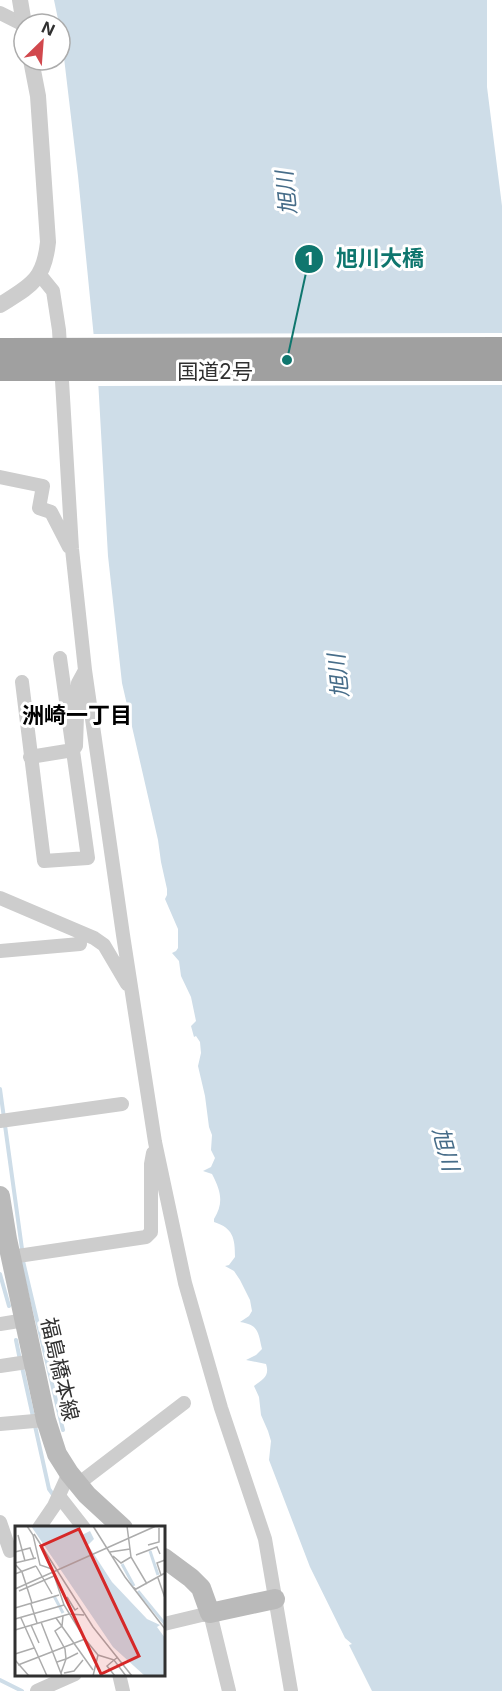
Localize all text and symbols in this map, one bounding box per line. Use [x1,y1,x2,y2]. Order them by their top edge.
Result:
north arrow [12,12,72,72]
text: N [39,17,58,40]
water label: 旭川 [271,168,301,216]
callout: 旭川大橋 [294,239,436,279]
text: 旭川大橋 [336,245,424,271]
text: 1 [305,248,313,269]
street label: 国道2号 [177,359,253,384]
water label: 旭川 [323,651,353,699]
district label: 洲崎一丁目 [22,702,132,728]
water label: 旭川 [428,1124,465,1176]
street label: 福島橋本線 [36,1315,84,1423]
inset map [15,1526,165,1676]

